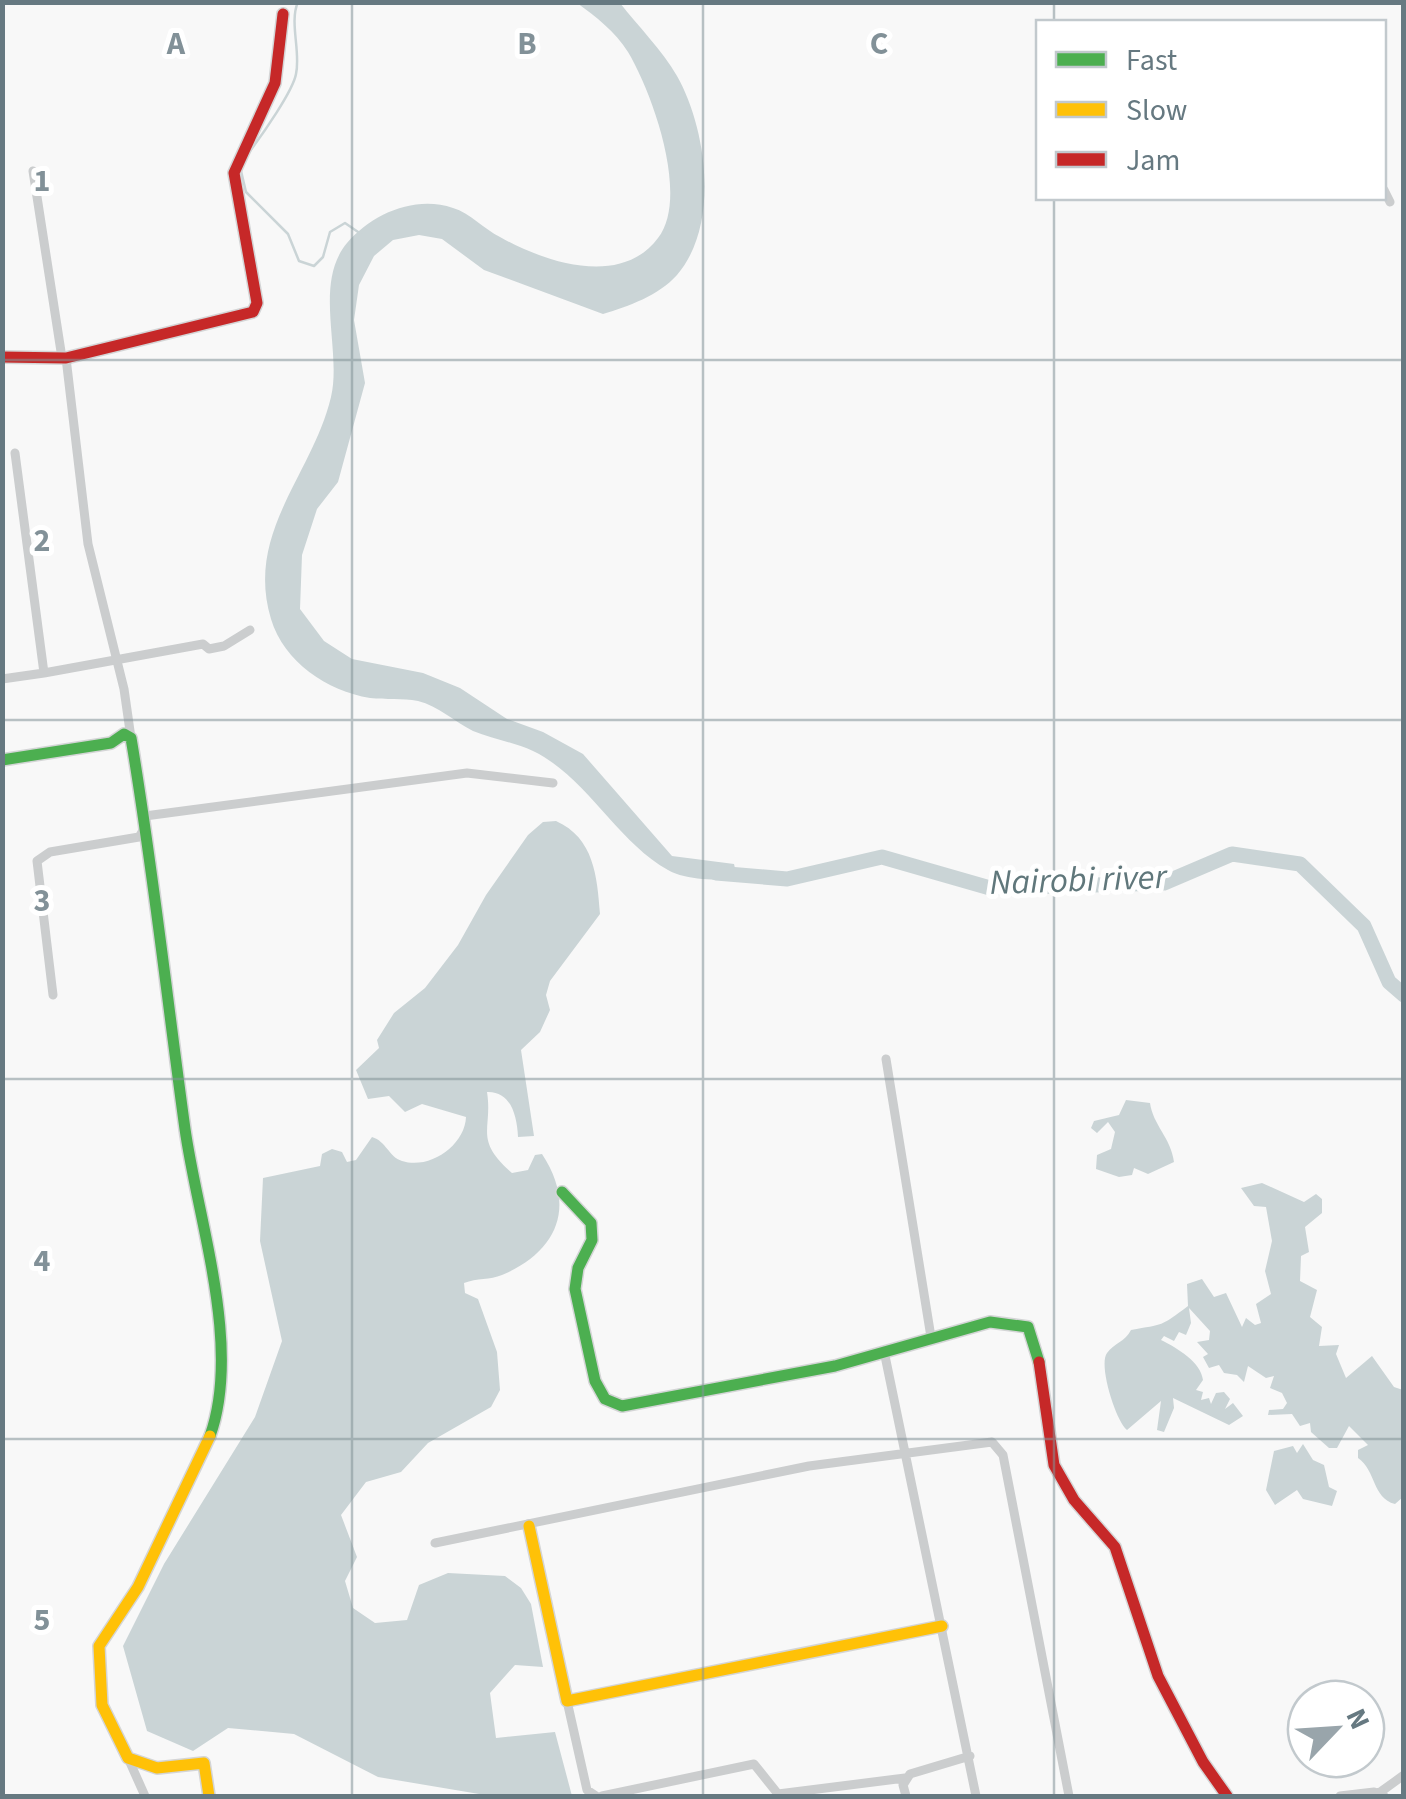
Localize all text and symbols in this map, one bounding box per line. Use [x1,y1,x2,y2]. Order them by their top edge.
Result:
legend [1036,20,1386,200]
text: A [166,21,186,67]
text: B [517,21,537,67]
text: C [870,21,888,67]
text: Fast [1126,39,1177,82]
text: Slow [1126,89,1187,132]
text: Jam [1126,139,1180,182]
text: 1 [34,158,50,204]
text: 2 [34,518,50,564]
water label: Nairobi river [989,852,1169,908]
text: 3 [34,878,50,924]
text: 4 [34,1238,51,1284]
text: 5 [34,1597,50,1643]
north arrow [1286,1679,1386,1779]
text: N [1336,1702,1380,1736]

